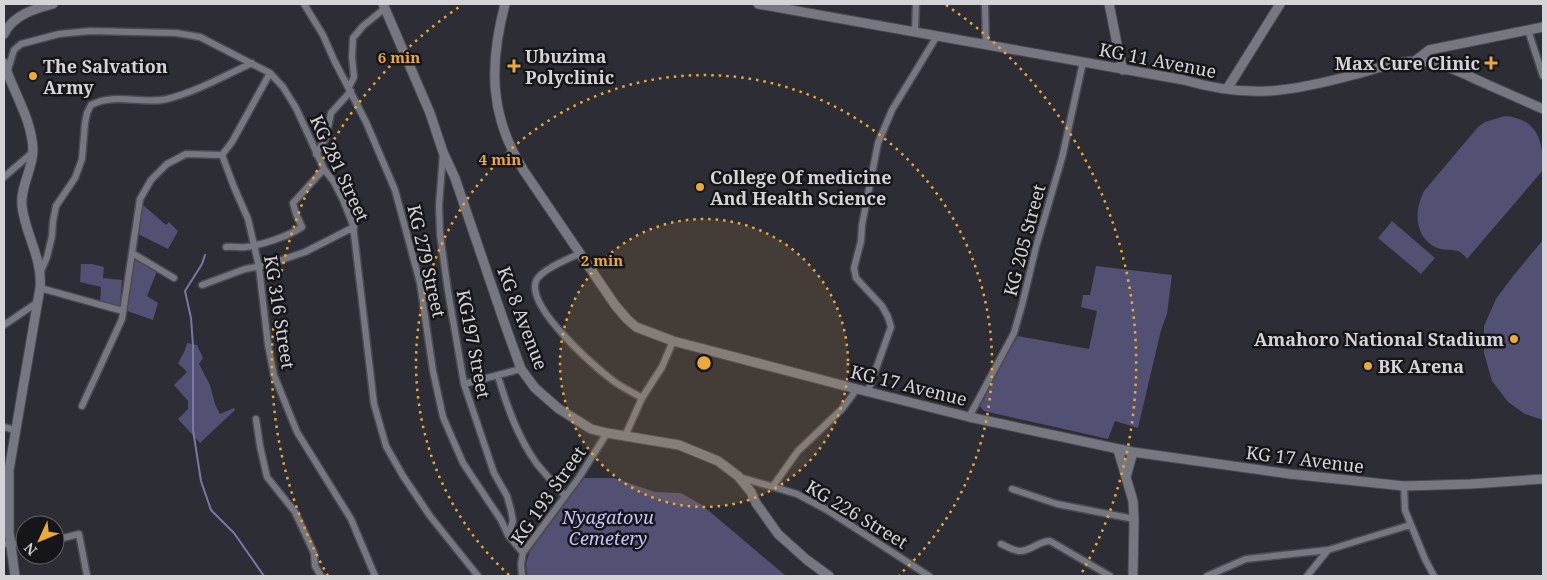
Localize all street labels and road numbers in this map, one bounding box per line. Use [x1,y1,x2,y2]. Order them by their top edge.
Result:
street label: KG 11 Avenue [1097,37,1219,83]
street label: KG 281 Street [305,111,375,225]
street label: KG 205 Street [998,181,1050,299]
street label: KG 279 Street [402,202,452,320]
street label: KG 316 Street [259,253,301,371]
street label: KG 8 Avenue [492,263,554,373]
street label: KG197 Street [452,288,496,400]
street label: KG 17 Avenue [848,359,970,411]
street label: KG 17 Avenue [1245,440,1365,478]
street label: KG 193 Street [505,441,591,549]
street label: KG 226 Street [802,474,912,554]

